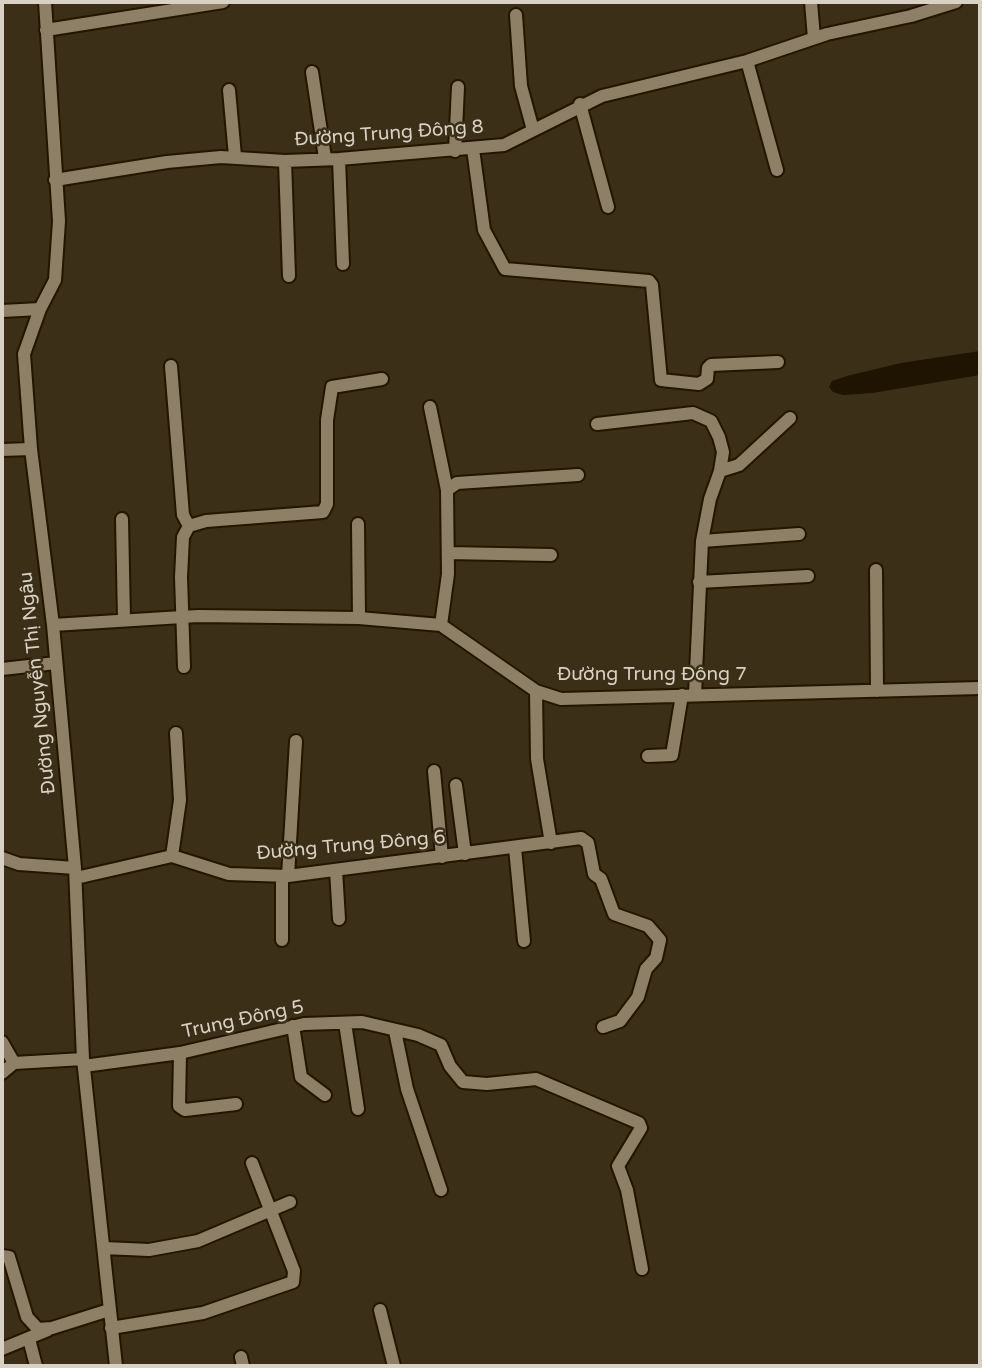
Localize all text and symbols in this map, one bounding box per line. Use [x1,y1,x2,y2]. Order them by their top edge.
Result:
street label: Đường Trung Đông 8 [294,116,484,152]
street label: Đường Nguyễn Thị Ngâu [15,571,61,795]
street label: Đường Trung Đông 7 [557,664,747,686]
street label: Đường Trung Đông 6 [255,826,447,866]
street label: Trung Đông 5 [180,996,306,1044]

